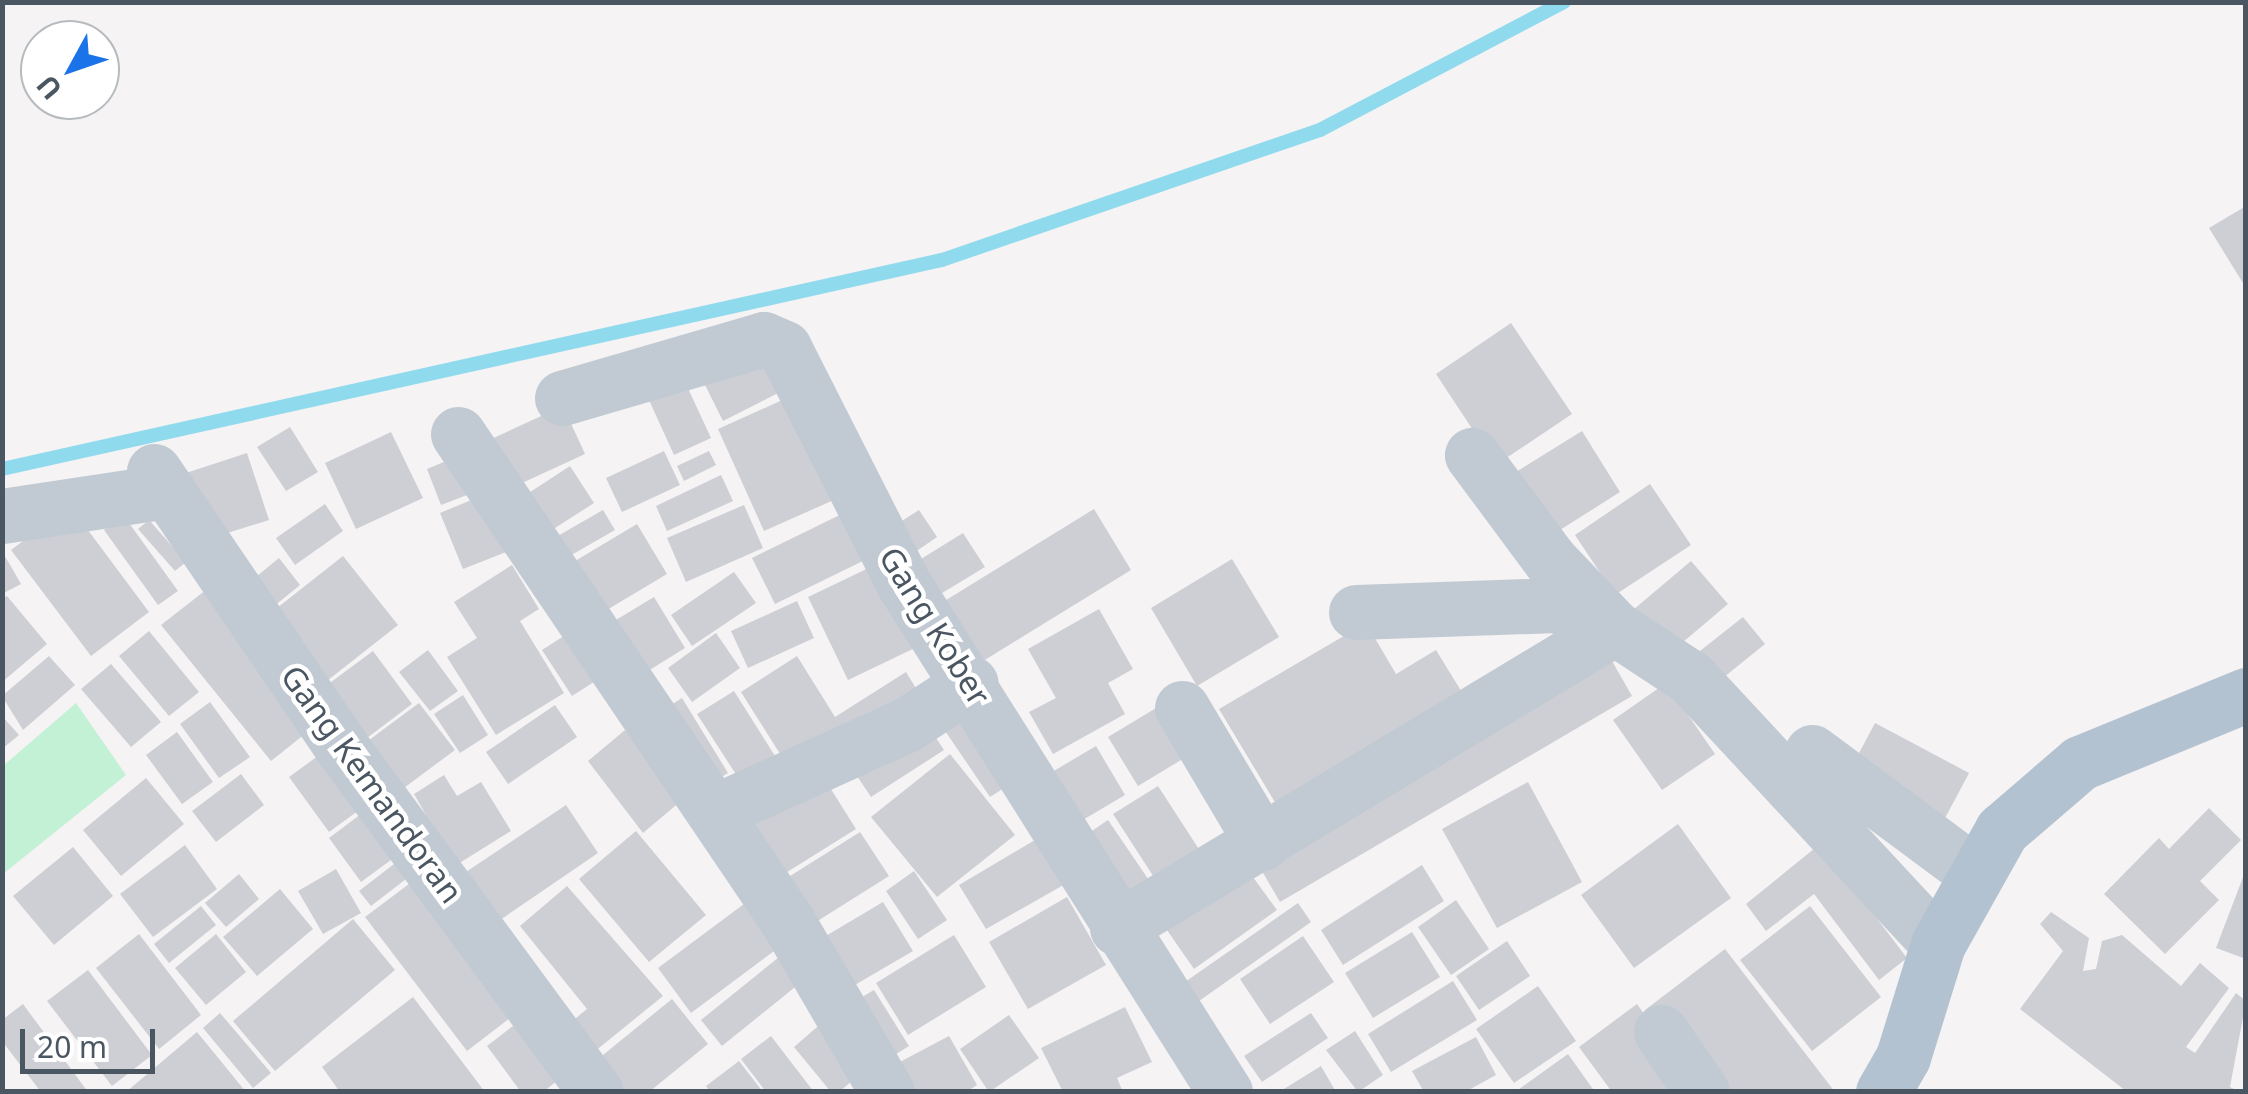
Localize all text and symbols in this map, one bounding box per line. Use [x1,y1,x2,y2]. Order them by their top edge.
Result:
north arrow [20,20,120,120]
text: U [27,68,70,108]
street label: Gang Kober [871,540,999,712]
street label: Gang Kemandoran [273,658,471,910]
scale bar [25,1009,160,1071]
text: 20 m [37,1026,107,1067]

